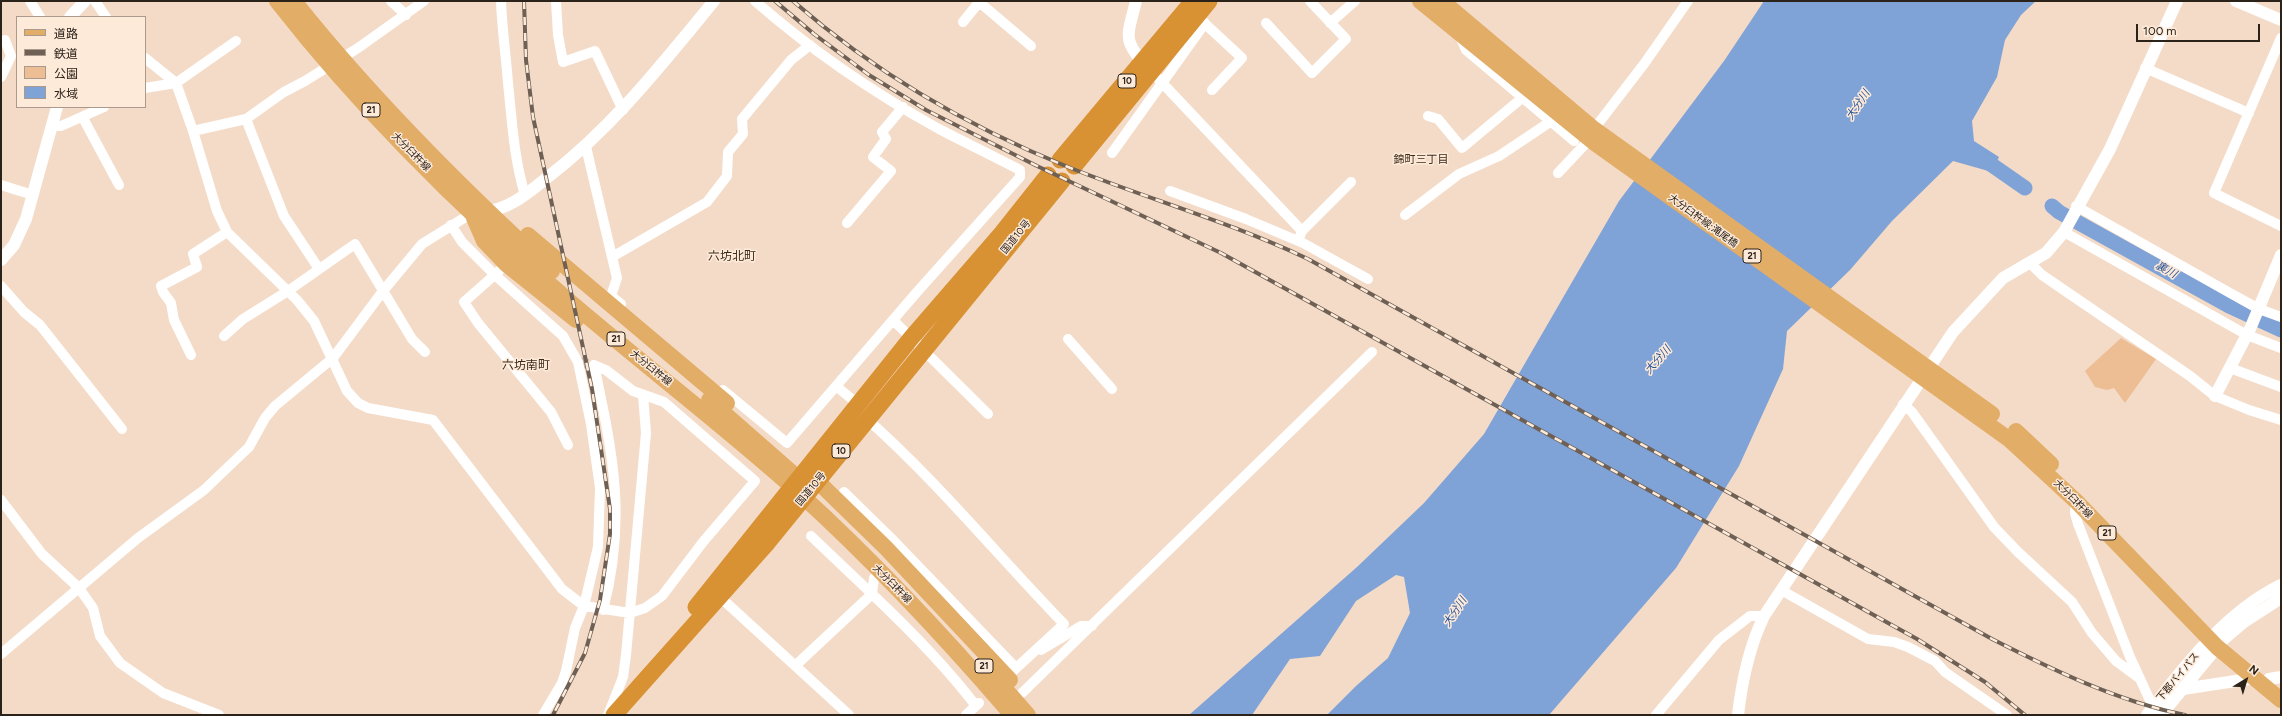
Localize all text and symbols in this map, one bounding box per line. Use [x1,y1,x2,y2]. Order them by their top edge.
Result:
legend [16,16,146,108]
scale bar [2138,16,2262,42]
text: 100 m [2143,24,2177,38]
text: 道路 [54,27,78,41]
text: 鉄道 [54,47,78,61]
text: 公園 [54,67,78,81]
road number: 10 [1118,74,1136,88]
text: 水域 [54,87,78,101]
water label: 大分川 [1843,88,1873,122]
road number: 21 [362,103,380,117]
street label: 大分臼杵線 [389,130,433,174]
district label: 錦町三丁目 [1394,153,1448,167]
street label: 大分臼杵線;滝尾橋 [1666,192,1740,250]
street label: 国道10号 [999,217,1033,257]
district label: 六坊北町 [708,249,756,263]
road number: 21 [1743,249,1761,263]
water label: 裏川 [2153,259,2179,281]
road number: 21 [607,332,625,346]
water label: 大分川 [1642,343,1674,377]
street label: 大分臼杵線 [628,348,674,388]
district label: 六坊南町 [502,358,550,372]
road number: 10 [832,444,850,458]
street label: 国道10号 [793,470,829,508]
street label: 大分臼杵線 [2051,477,2095,521]
road number: 21 [2098,526,2116,540]
street label: 大分臼杵線 [870,562,914,606]
water label: 大分川 [1440,595,1470,629]
street label: 下郡バイパス [2154,650,2202,704]
road number: 21 [975,659,993,673]
north arrow [2226,660,2266,700]
text: N [2246,662,2261,678]

